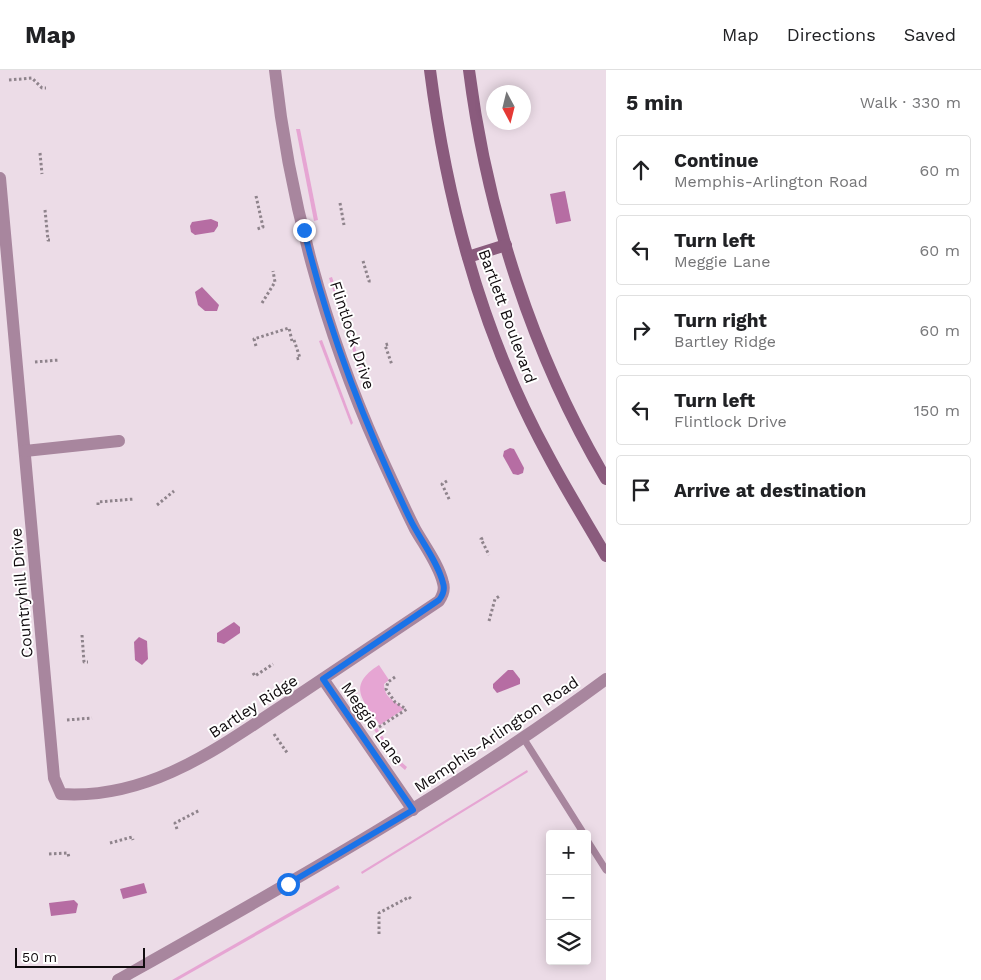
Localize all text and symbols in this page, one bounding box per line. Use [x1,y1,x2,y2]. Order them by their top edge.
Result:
text: Map [25,21,76,49]
text: Map [722,24,759,45]
text: Directions [787,24,876,45]
text: Saved [904,24,956,45]
north arrow [486,85,531,130]
text: 5 min [626,90,683,115]
text: Walk · 330 m [860,93,961,112]
text: Continue [674,149,758,172]
icon: ahead [627,156,655,184]
text: 60 m [920,161,960,180]
text: Memphis-Arlington Road [674,172,868,191]
route end [293,219,316,242]
text: Turn left [674,229,755,252]
icon: left [627,236,655,264]
text: 60 m [920,241,960,260]
street label: Bartlett Boulevard [474,247,541,386]
text: Meggie Lane [674,252,771,271]
street label: Flintlock Drive [326,279,379,392]
text: Turn right [674,309,767,332]
icon: right [627,316,655,344]
text: 60 m [920,321,960,340]
text: Bartley Ridge [674,332,776,351]
text: Turn left [674,389,755,412]
icon: left [627,396,655,424]
text: 150 m [914,401,960,420]
text: Flintlock Drive [674,412,787,431]
icon: arrive [627,476,655,504]
text: Arrive at destination [674,479,866,502]
street label: Countryhill Drive [6,527,37,659]
street label: Bartley Ridge [205,671,301,742]
street label: Memphis-Arlington Road [411,672,582,796]
street label: Meggie Lane [337,678,408,768]
map controls [546,830,591,965]
button: + [546,830,591,875]
route start [277,873,300,896]
button: − [546,875,591,920]
button: layers [546,920,591,965]
scale bar [15,945,145,968]
text: 50 m [22,949,57,965]

